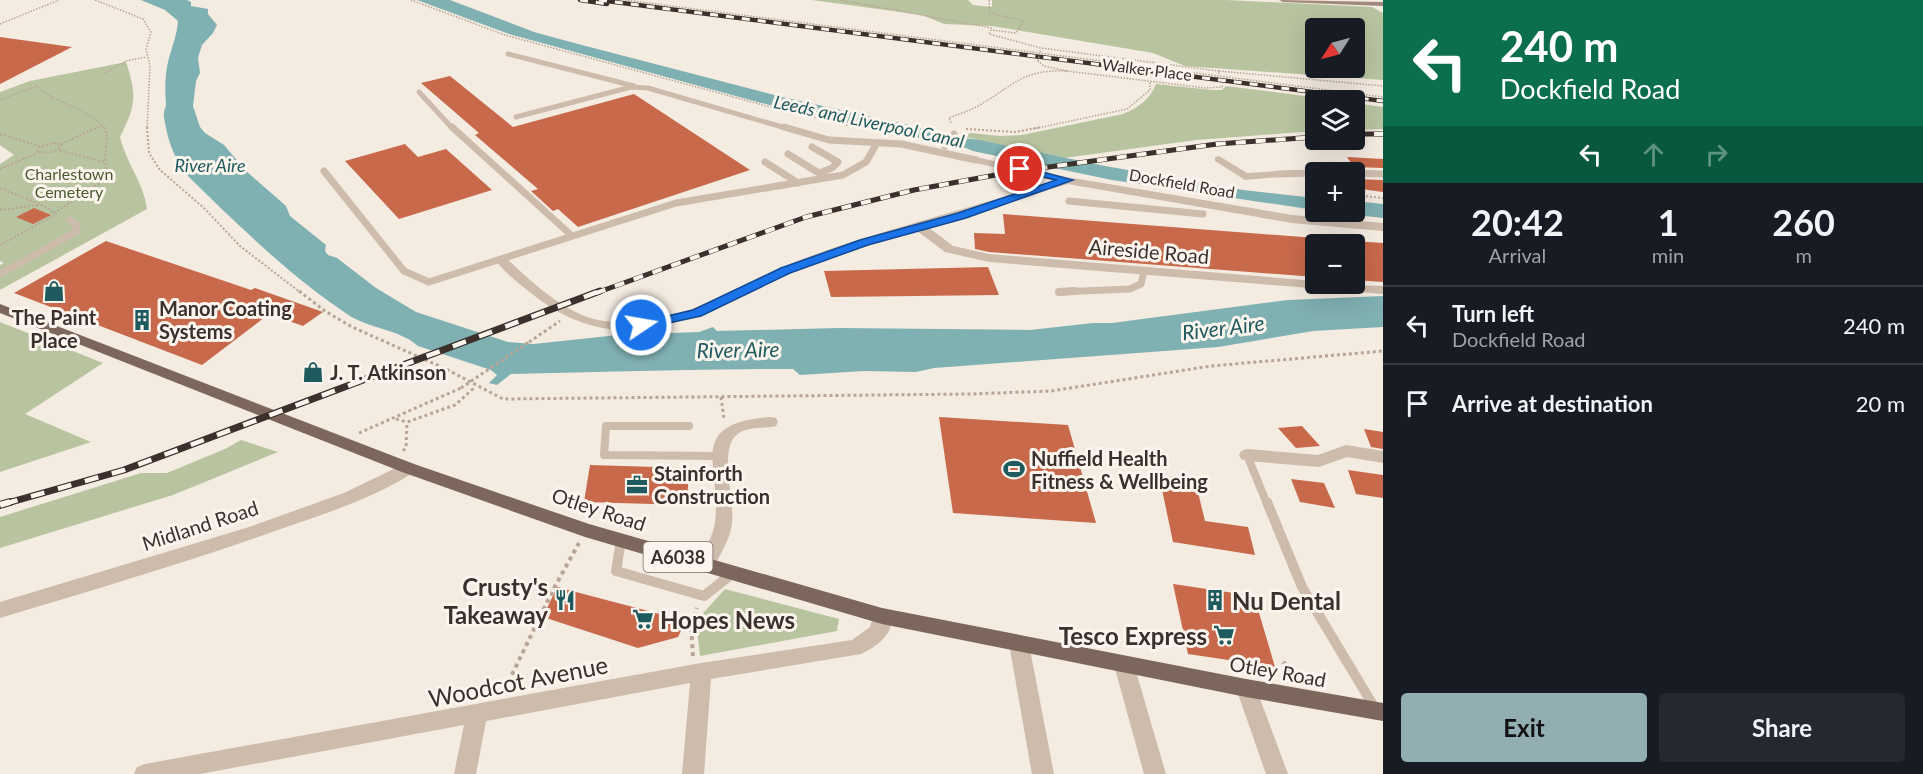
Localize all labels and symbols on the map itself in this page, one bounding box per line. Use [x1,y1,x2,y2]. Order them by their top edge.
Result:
north arrow [1305,18,1365,78]
street label: Walker Place [1101,54,1193,84]
water label: Leeds and Liverpool Canal [772,90,966,152]
pin [994,143,1045,194]
water label: River Aire [175,154,246,176]
park label: Charlestown Cemetery [25,164,113,201]
street label: Dockfield Road [1128,164,1236,202]
street label: Aireside Road [1088,234,1210,268]
shop icon: The Paint Place [42,279,66,303]
position arrow [609,293,673,357]
place label: Manor Coating Systems [159,296,292,343]
place label: The Paint Place [12,305,97,352]
building icon: Manor Coating Systems [130,308,154,332]
water label: River Aire [1180,310,1266,344]
water label: River Aire [696,336,780,362]
shop icon: J. T. Atkinson [301,360,325,384]
place label: J. T. Atkinson [330,360,446,384]
place label: Nuffield Health Fitness & Wellbeing [1031,446,1208,493]
sports icon: Nuffield Health Fitness & Wellbeing [1002,457,1026,481]
place label: Stainforth Construction [654,461,770,508]
office icon: Stainforth Construction [625,473,649,497]
street label: Otley Road [549,483,649,535]
street label: Midland Road [139,495,261,555]
road number: A6038 [644,542,712,572]
place label: Crusty's Takeaway [443,572,548,629]
place label: Nu Dental [1232,586,1341,615]
restaurant icon: Crusty's Takeaway [553,588,577,612]
building icon: Nu Dental [1203,588,1227,612]
place label: Hopes News [660,605,795,634]
supermarket icon: Hopes News [631,607,655,631]
place label: Tesco Express [1059,621,1207,650]
supermarket icon: Tesco Express [1212,623,1236,647]
street label: Woodcot Avenue [426,649,610,713]
street label: Otley Road [1228,651,1328,691]

